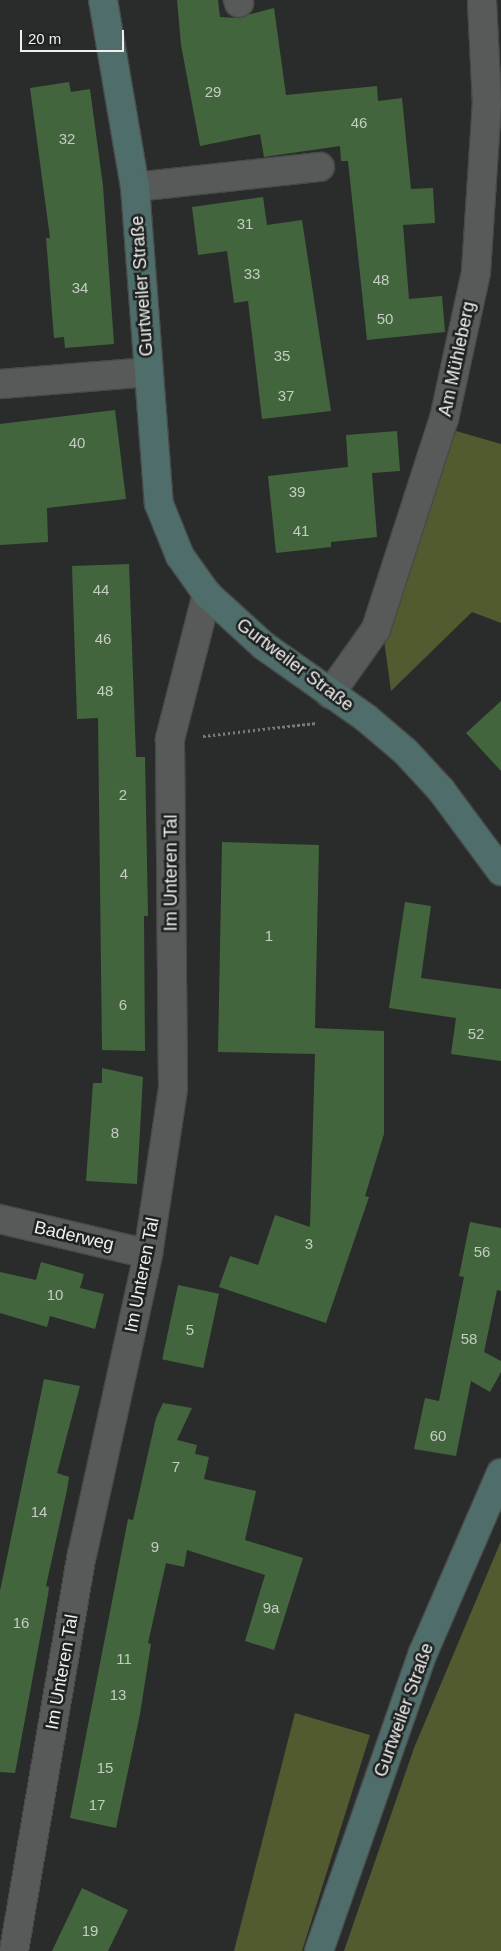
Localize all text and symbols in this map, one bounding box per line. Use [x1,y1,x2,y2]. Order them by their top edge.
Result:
scale bar [22,20,126,52]
text: 20 m [28,30,61,47]
house number: 29 [205,83,221,101]
house number: 46 [351,114,367,132]
house number: 32 [59,130,75,148]
street label: Gurtweiler Straße [126,215,158,357]
house number: 31 [237,215,253,233]
house number: 33 [244,265,260,283]
house number: 48 [373,271,389,289]
house number: 34 [72,279,88,297]
street label: Am Mühleberg [434,300,480,418]
house number: 50 [377,310,393,328]
house number: 35 [274,347,290,365]
house number: 37 [278,387,294,405]
house number: 40 [69,434,85,452]
house number: 39 [289,483,305,501]
house number: 41 [293,522,309,540]
house number: 44 [93,581,109,599]
street label: Gurtweiler Straße [232,614,358,716]
house number: 46 [95,630,111,648]
house number: 48 [97,682,113,700]
house number: 2 [119,786,127,804]
street label: Im Unteren Tal [160,814,182,932]
house number: 4 [120,865,128,883]
house number: 1 [265,927,273,945]
house number: 6 [119,996,127,1014]
house number: 52 [468,1025,484,1043]
house number: 8 [111,1124,119,1142]
street label: Im Unteren Tal [120,1215,164,1335]
street label: Baderweg [32,1216,116,1256]
house number: 3 [305,1235,313,1253]
house number: 56 [474,1243,490,1261]
house number: 10 [47,1286,63,1304]
house number: 5 [186,1321,194,1339]
house number: 58 [461,1330,477,1348]
house number: 60 [430,1427,446,1445]
house number: 7 [172,1458,180,1476]
house number: 14 [31,1503,47,1521]
house number: 9 [151,1538,159,1556]
house number: 9a [263,1599,279,1617]
street label: Im Unteren Tal [41,1612,83,1732]
house number: 16 [13,1614,29,1632]
street label: Gurtweiler Straße [370,1640,438,1780]
house number: 11 [116,1650,132,1668]
house number: 13 [110,1686,126,1704]
house number: 15 [97,1759,113,1777]
house number: 17 [89,1796,105,1814]
house number: 19 [82,1922,98,1940]

